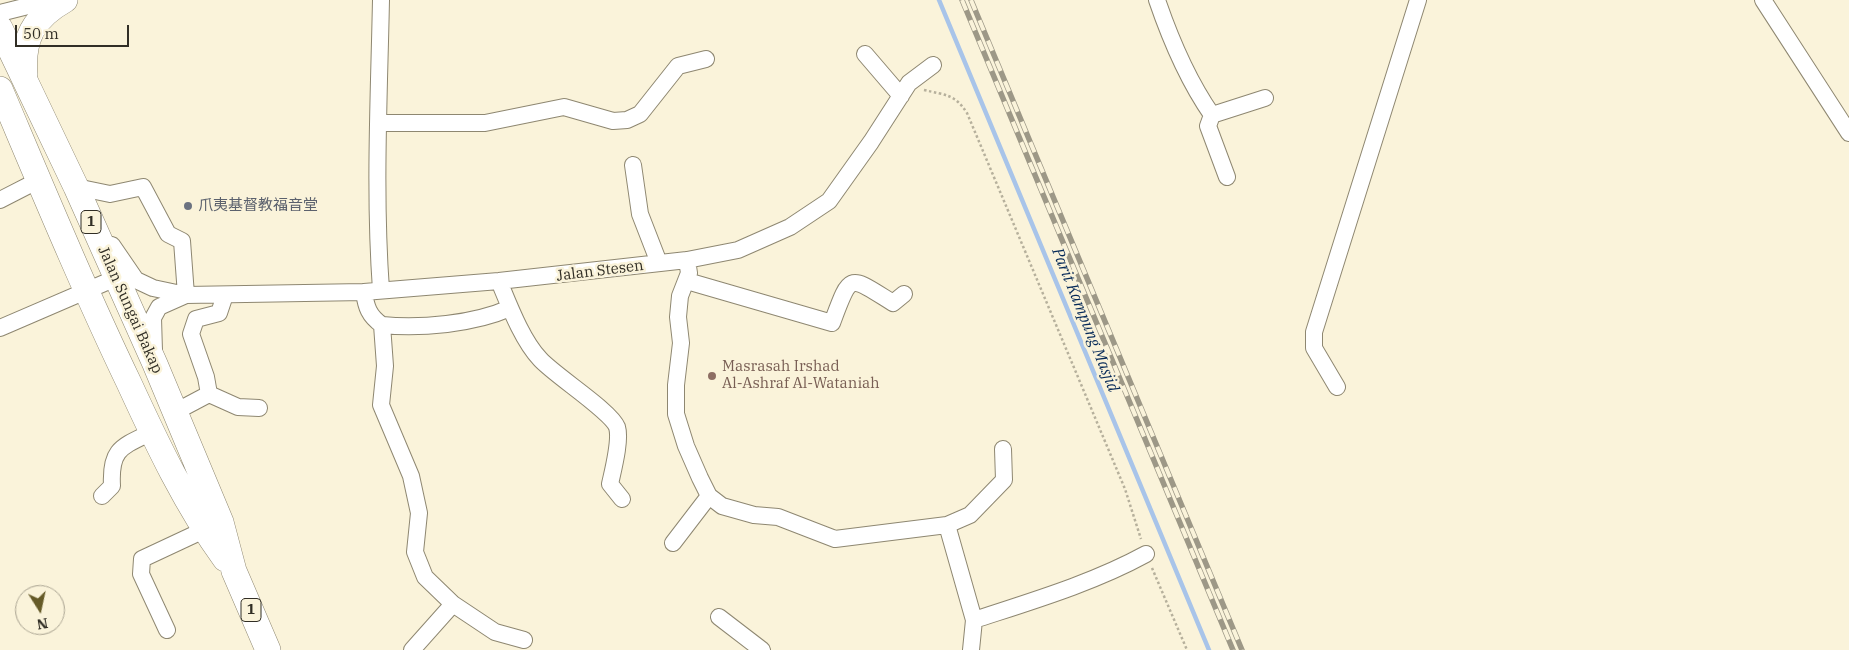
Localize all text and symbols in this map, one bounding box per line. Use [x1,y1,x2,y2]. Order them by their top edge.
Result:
scale bar [18,15,131,47]
text: 50 m [23,24,59,43]
place label: 爪夷基督教福音堂 [198,197,318,215]
marker: 爪夷基督教福音堂 [182,200,194,212]
road number: 1 [81,210,101,233]
street label: Jalan Sungai Bakap [94,244,166,376]
water label: Parit Kampung Masjid [1047,245,1123,395]
street label: Jalan Stesen [555,257,645,285]
place label: Masrasah Irshad Al-Ashraf Al-Wataniah [722,358,880,393]
marker: Masrasah Irshad Al-Ashraf Al-Wataniah [706,370,718,382]
north arrow [15,585,65,635]
road number: 1 [241,598,261,622]
text: N [35,614,49,634]

